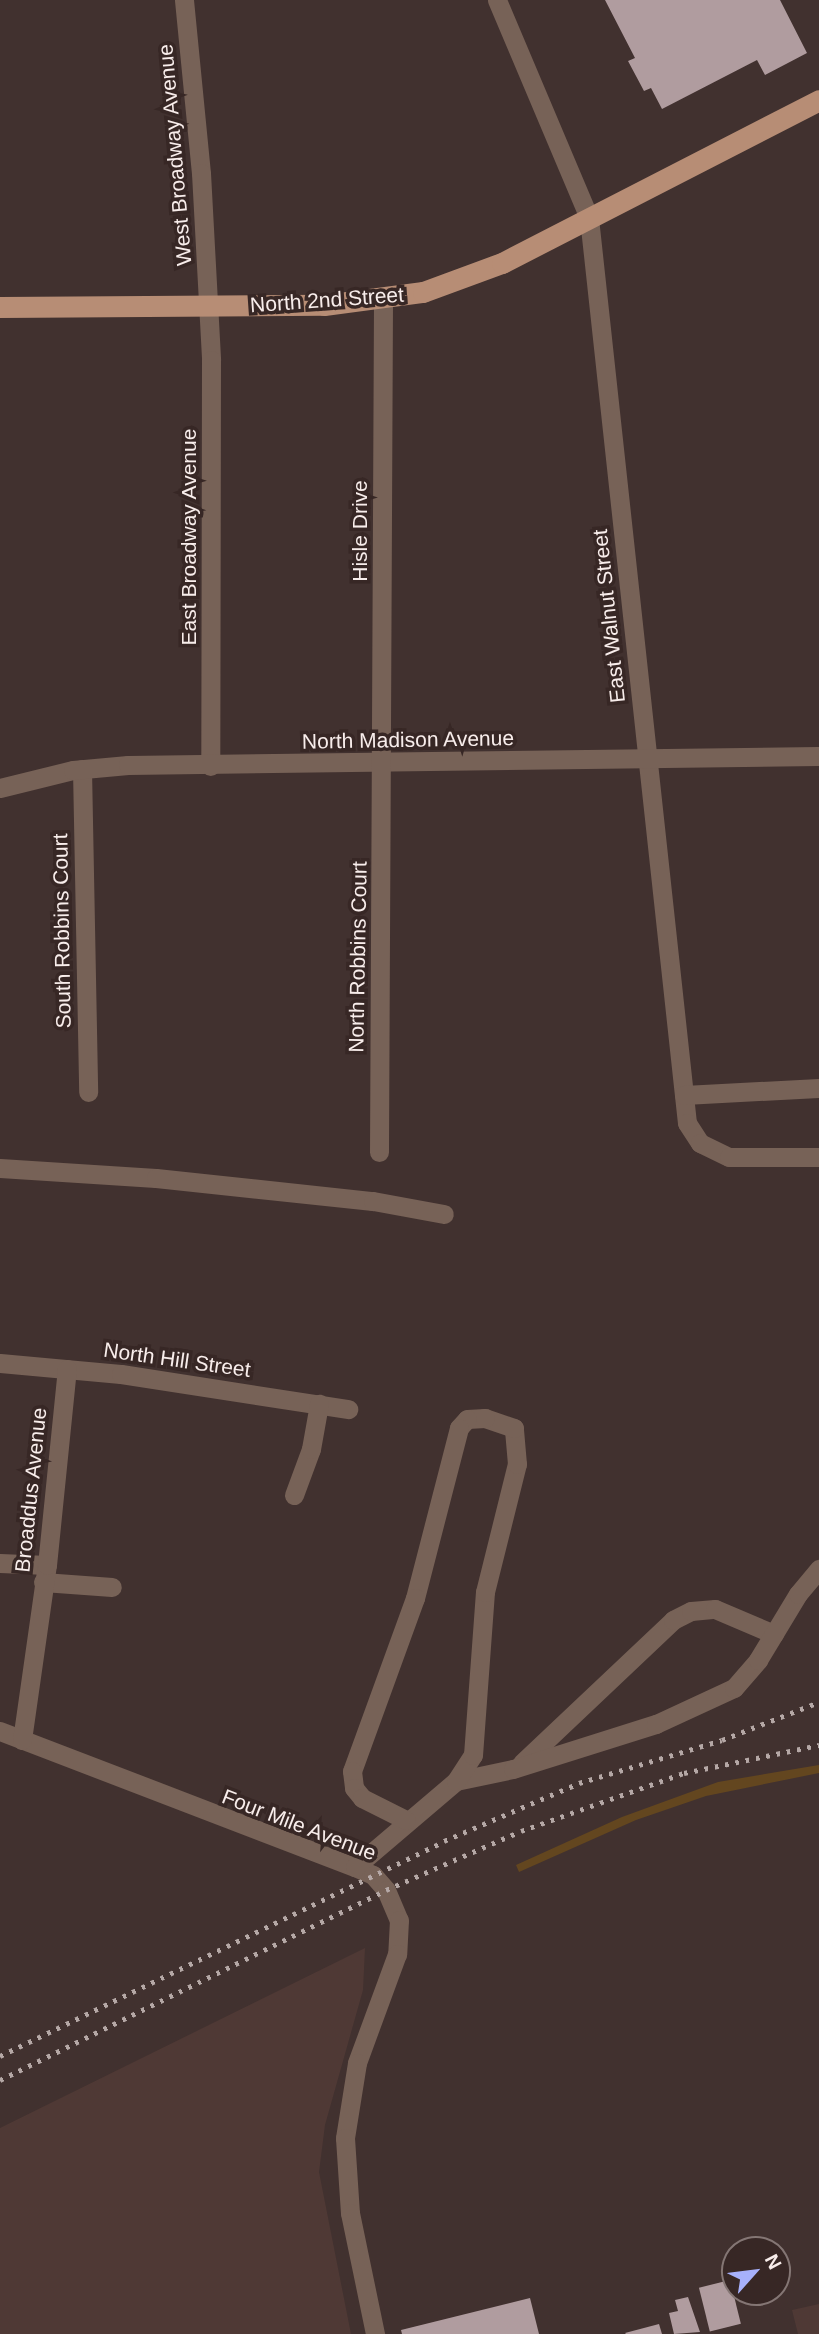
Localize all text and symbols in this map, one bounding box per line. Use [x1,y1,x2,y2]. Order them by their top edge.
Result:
street label: West Broadway Avenue [153,43,197,267]
street label: North 2nd Street [249,282,405,318]
street label: East Broadway Avenue [176,428,202,646]
street label: Hisle Drive [347,480,373,582]
street label: East Walnut Street [587,528,631,704]
street label: North Madison Avenue [301,726,515,754]
street label: South Robbins Court [48,833,76,1029]
street label: North Robbins Court [344,861,372,1053]
street label: North Hill Street [102,1337,252,1383]
street label: Broaddus Avenue [10,1406,52,1574]
street label: Four Mile Avenue [218,1784,380,1866]
north arrow [721,2236,791,2306]
text: N [761,2251,786,2273]

